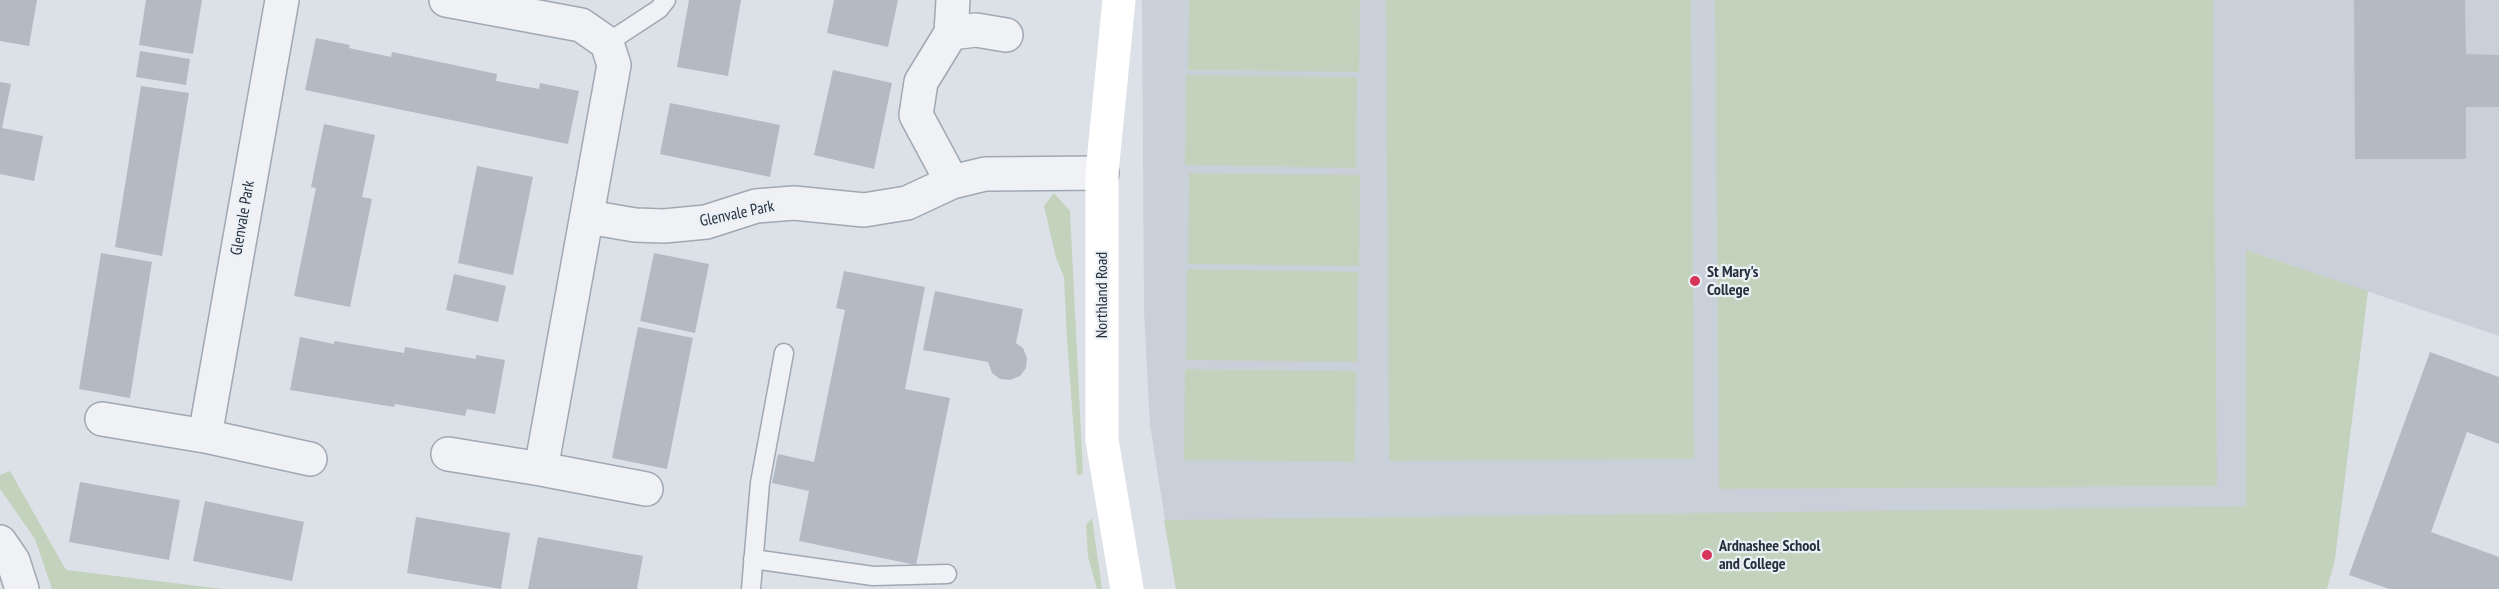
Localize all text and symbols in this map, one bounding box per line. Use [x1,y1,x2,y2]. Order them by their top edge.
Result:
street label: Glenvale Park [227,179,259,257]
street label: Glenvale Park [698,197,776,231]
street label: Northland Road [1092,252,1112,338]
place label: St Mary's College [1707,262,1758,300]
marker: St Mary's College [1688,274,1702,288]
place label: Ardnashee School and College [1719,536,1820,574]
marker: Ardnashee School and College [1700,548,1714,562]

